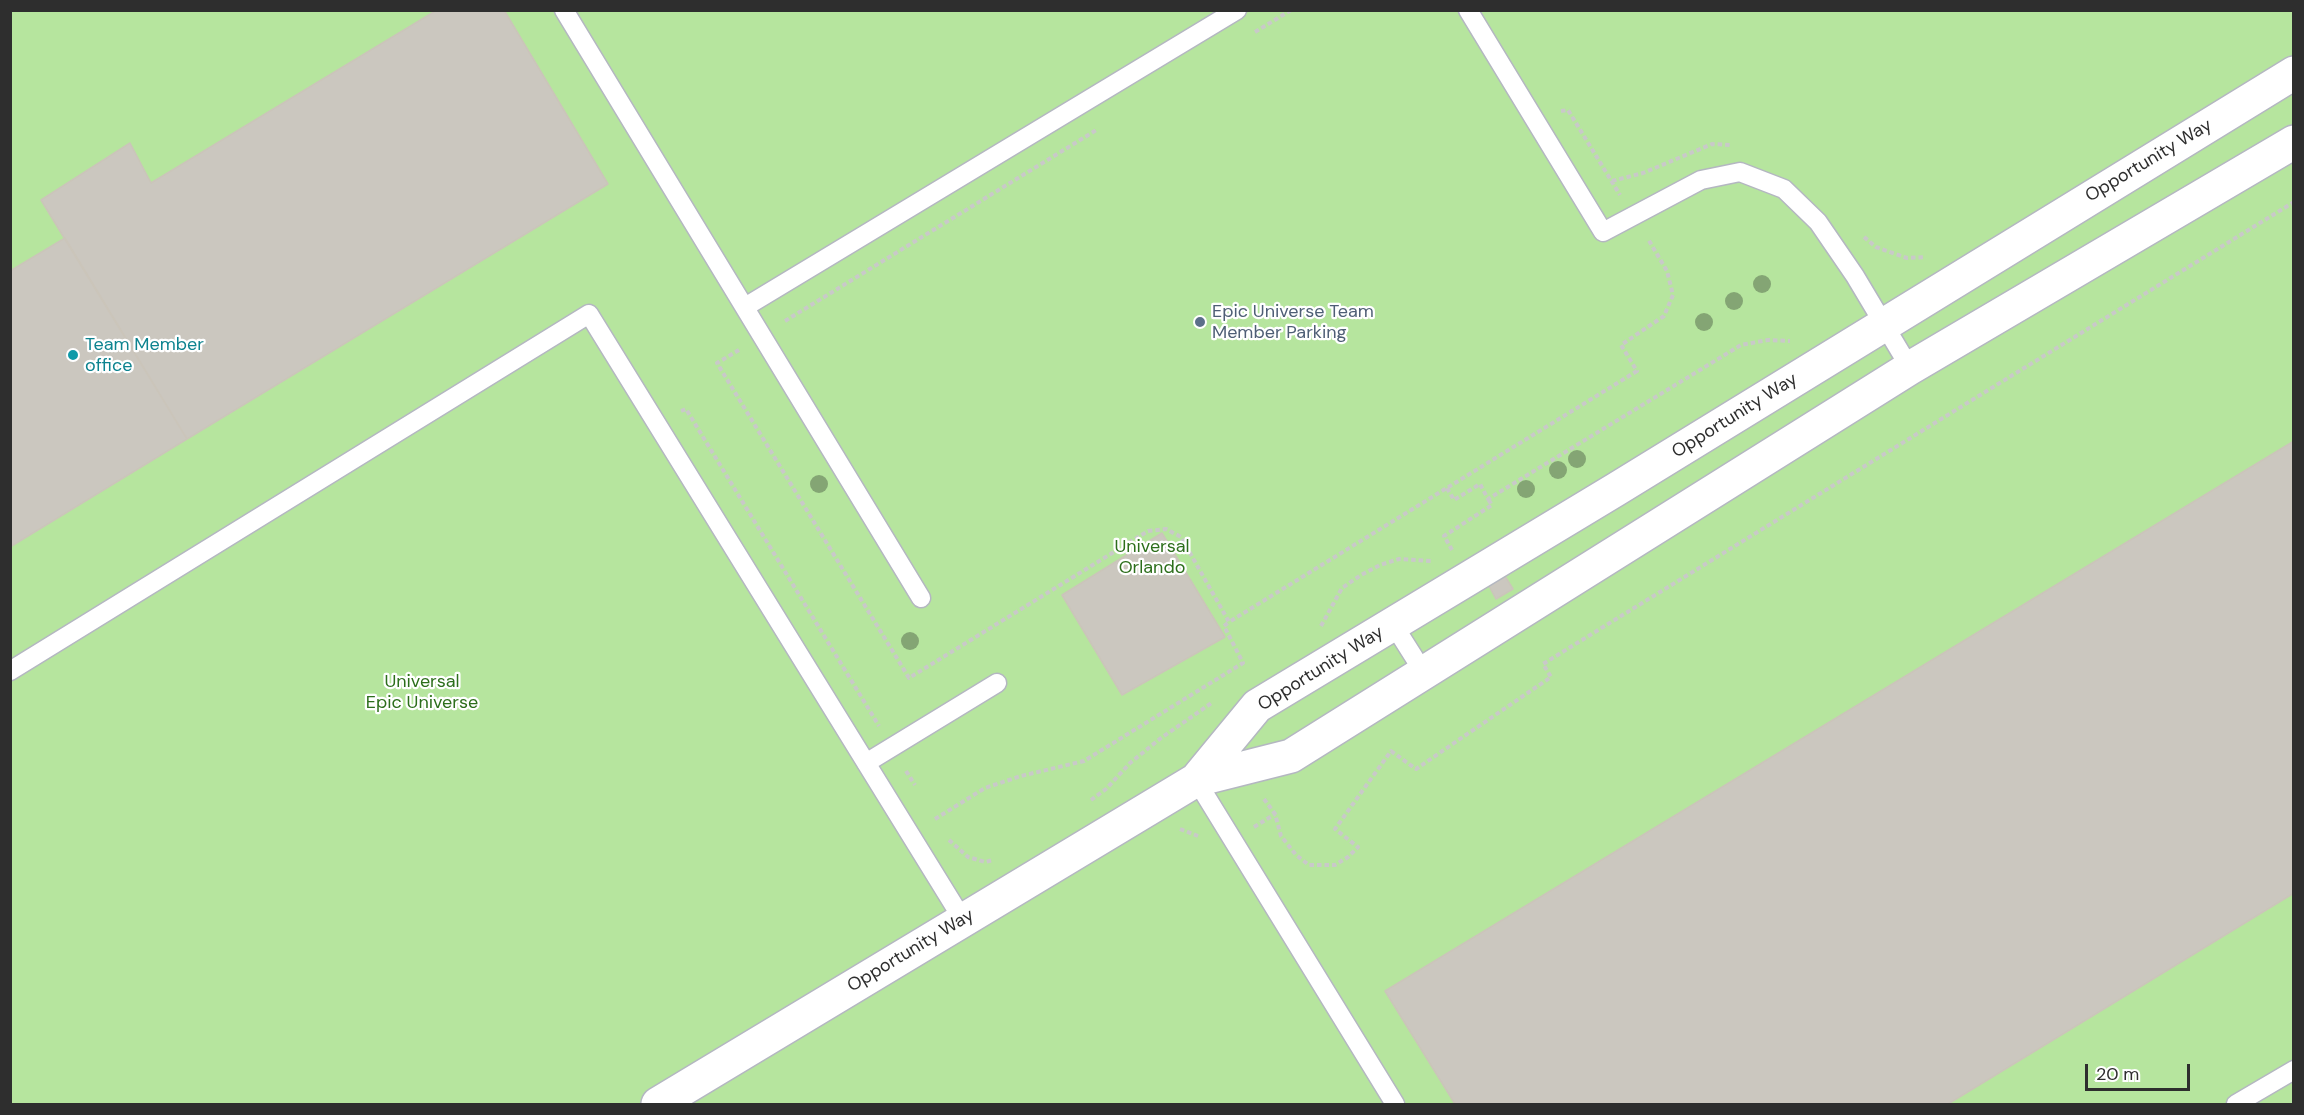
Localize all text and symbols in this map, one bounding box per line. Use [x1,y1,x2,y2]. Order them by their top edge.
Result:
street label: Opportunity Way [2082,115,2216,207]
place label: Epic Universe Team Member Parking [1212,301,1374,344]
marker: Epic Universe Team Member Parking [1193,315,1207,329]
place label: Team Member office [85,334,204,376]
marker: Team Member office [66,348,80,362]
street label: Opportunity Way [1668,369,1802,463]
park label: Universal Orlando [1114,536,1190,578]
street label: Opportunity Way [1254,622,1388,716]
park label: Universal Epic Universe [366,671,478,714]
street label: Opportunity Way [844,905,978,997]
scale bar [2088,1052,2193,1090]
text: 20 m [2096,1062,2139,1086]

